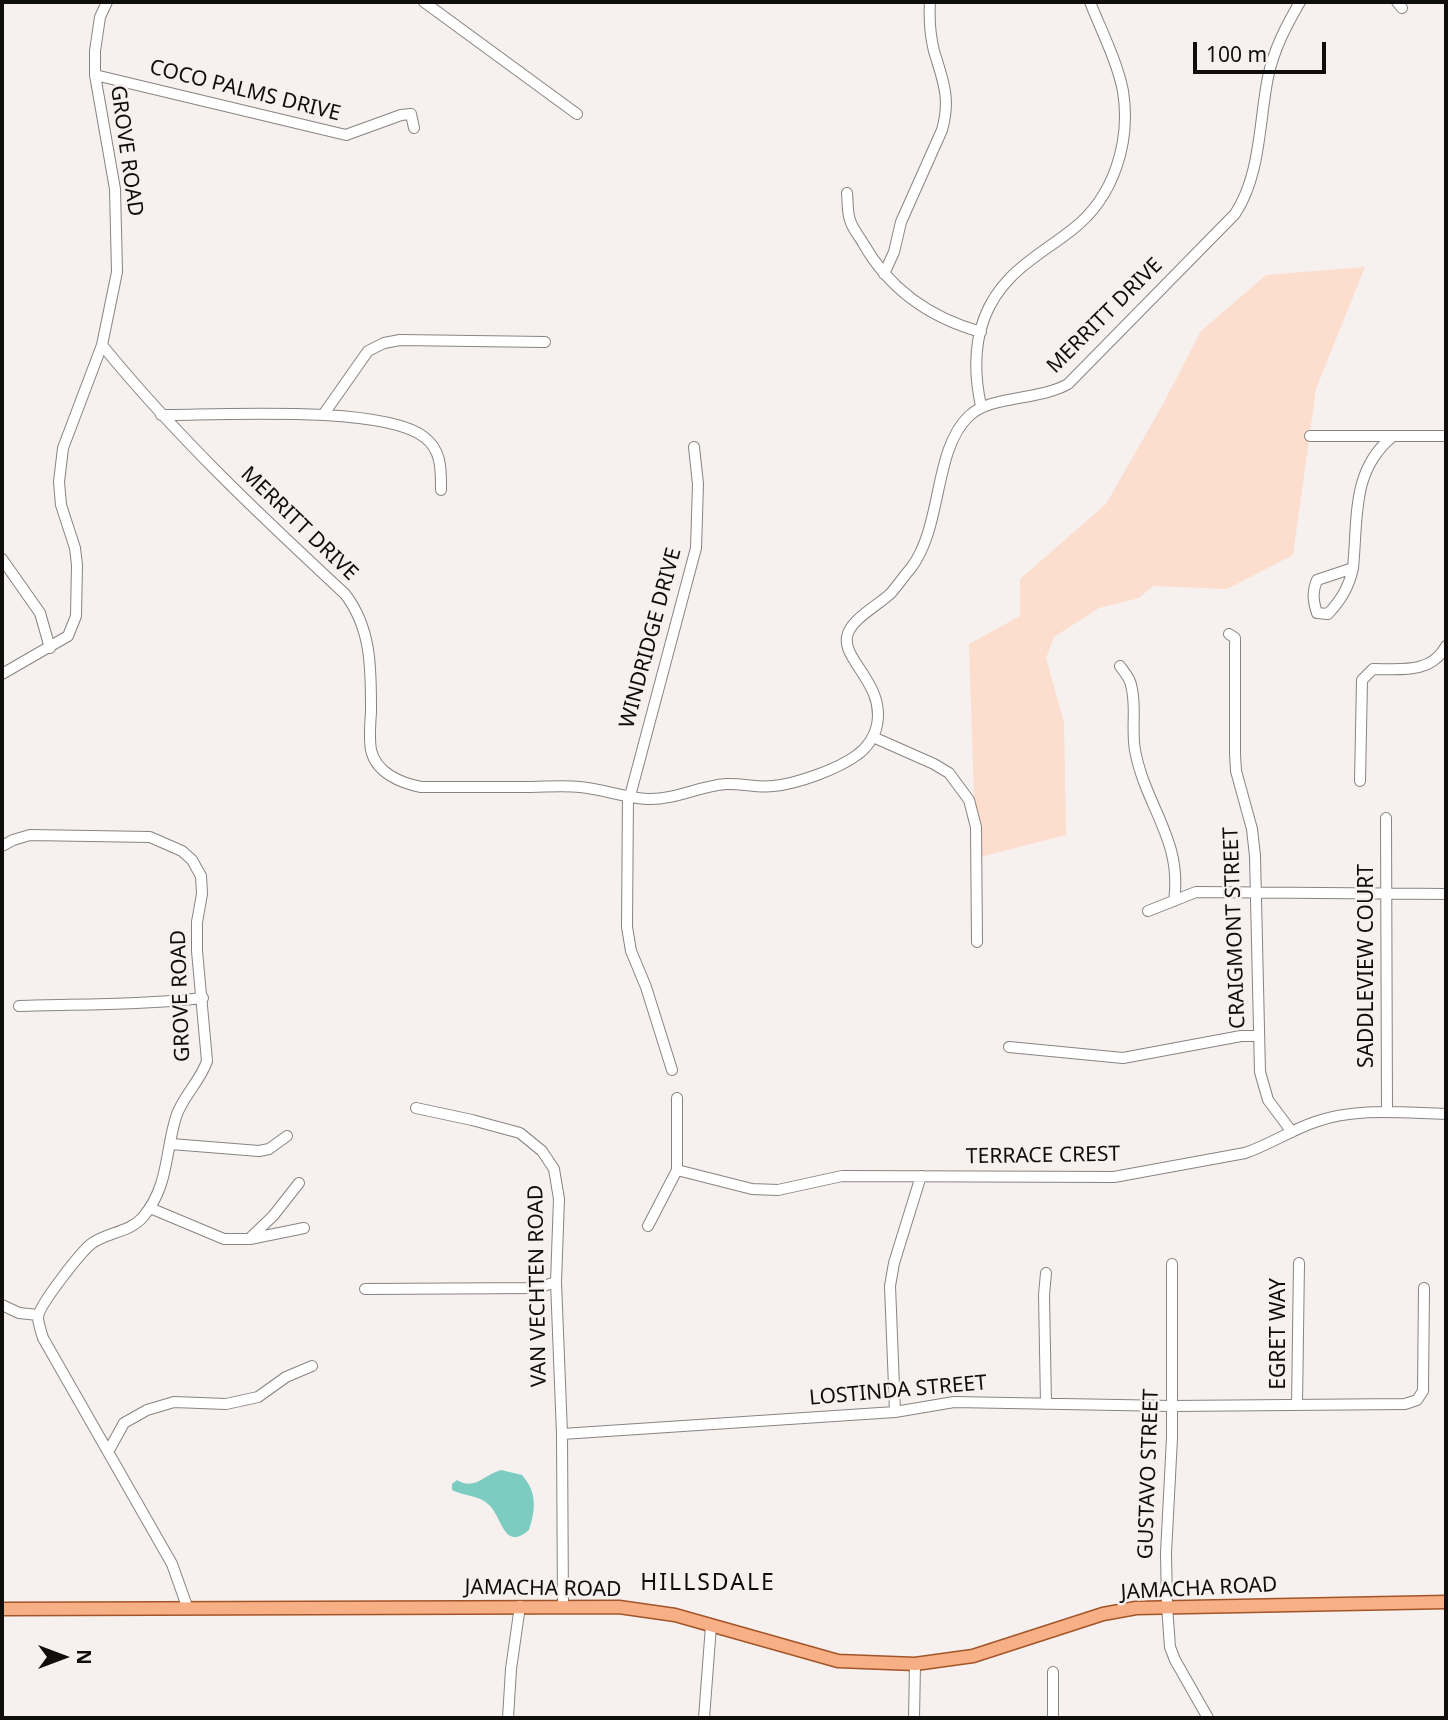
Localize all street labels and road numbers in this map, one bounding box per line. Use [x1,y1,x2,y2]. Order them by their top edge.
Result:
street label: COCO PALMS DRIVE [147,55,343,127]
street label: GROVE ROAD [104,84,148,218]
street label: MERRITT DRIVE [1042,253,1168,379]
street label: MERRITT DRIVE [235,462,363,586]
street label: WINDRIDGE DRIVE [615,545,687,731]
street label: CRAIGMONT STREET [1219,827,1251,1029]
street label: SADDLEVIEW COURT [1354,864,1380,1068]
street label: GROVE ROAD [166,930,196,1062]
street label: TERRACE CREST [966,1142,1120,1170]
street label: VAN VECHTEN ROAD [524,1185,552,1387]
street label: EGRET WAY [1266,1278,1292,1390]
street label: LOSTINDA STREET [808,1371,988,1411]
street label: GUSTAVO STREET [1133,1388,1165,1560]
street label: JAMACHA ROAD [1120,1572,1278,1606]
street label: JAMACHA ROAD [464,1575,622,1603]

